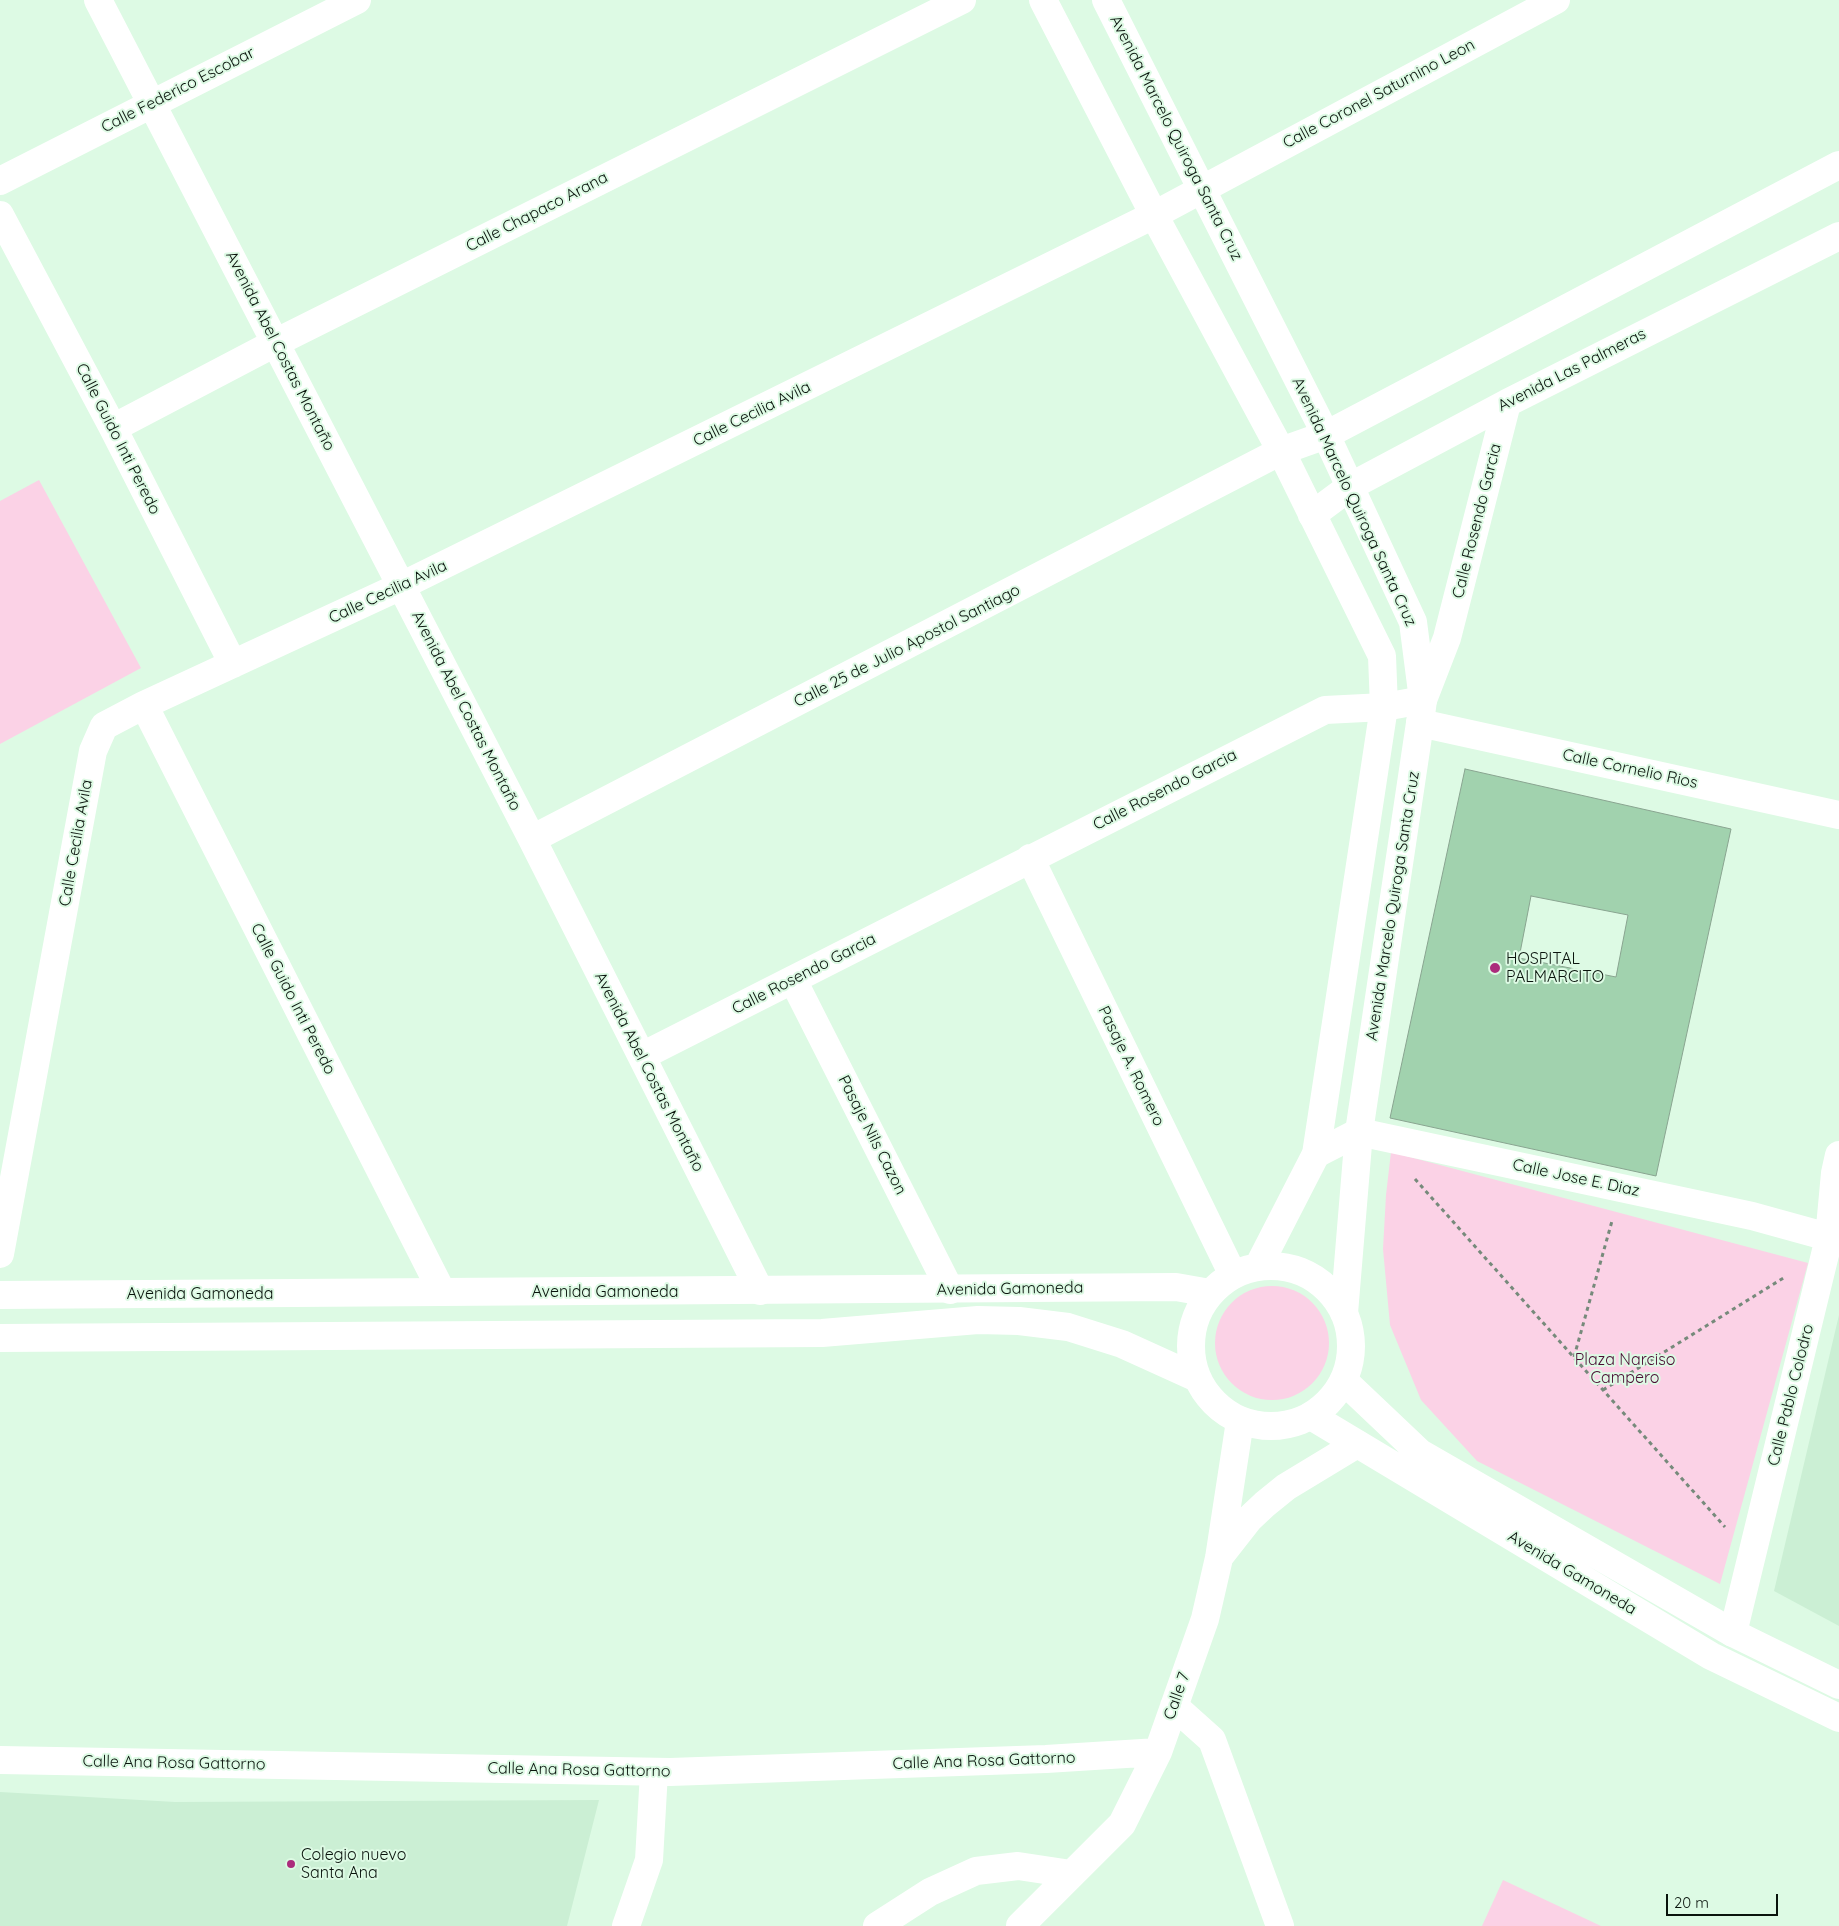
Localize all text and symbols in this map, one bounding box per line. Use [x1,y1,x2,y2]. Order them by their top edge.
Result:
street label: Avenida Marcelo Quiroga Santa Cruz [1106,12,1246,264]
street label: Calle Coronel Saturnino Leon [1280,35,1478,153]
street label: Calle Federico Escobar [98,43,258,137]
street label: Calle Chapaco Arana [463,168,611,256]
street label: Avenida Abel Costas Montaño [221,248,339,454]
street label: Avenida Las Palmeras [1495,324,1649,416]
street label: Calle Guido Inti Peredo [71,360,165,518]
street label: Avenida Marcelo Quiroga Santa Cruz [1288,374,1420,630]
street label: Calle Cecilia Avila [690,377,814,451]
street label: Calle Rosendo Garcia [1448,442,1506,600]
street label: Calle Cecilia Avila [326,556,450,628]
street label: Calle 25 de Julio Apostol Santiago [791,580,1023,712]
street label: Avenida Abel Costas Montaño [407,608,525,814]
street label: Calle Rosendo Garcia [1090,745,1240,835]
street label: Calle Cornelio Rios [1561,745,1699,793]
street label: Avenida Marcelo Quiroga Santa Cruz [1362,770,1424,1042]
street label: Calle Cecilia Avila [55,778,97,908]
street label: Calle Guido Inti Peredo [246,920,340,1078]
street label: Calle Rosendo Garcia [729,929,879,1019]
place label: HOSPITAL PALMARCITO [1506,949,1604,987]
marker: HOSPITAL PALMARCITO [1488,961,1502,975]
street label: Avenida Abel Costas Montaño [590,969,708,1175]
street label: Pasaje A. Romero [1094,1003,1168,1129]
street label: Pasaje Nils Cazon [834,1072,910,1198]
street label: Calle Jose E. Diaz [1511,1155,1641,1201]
street label: Avenida Gamoneda [936,1278,1084,1300]
street label: Avenida Gamoneda [532,1282,678,1302]
street label: Avenida Gamoneda [127,1284,273,1304]
street label: Calle Pablo Colodro [1764,1322,1818,1468]
park label: Plaza Narciso Campero [1575,1350,1675,1388]
street label: Avenida Gamoneda [1504,1527,1640,1619]
street label: Calle 7 [1160,1670,1194,1722]
street label: Calle Ana Rosa Gattorno [892,1748,1076,1774]
street label: Calle Ana Rosa Gattorno [82,1752,266,1774]
street label: Calle Ana Rosa Gattorno [487,1759,671,1781]
place label: Colegio nuevo Santa Ana [301,1845,406,1883]
marker: Colegio nuevo Santa Ana [285,1858,297,1870]
scale bar [1669,1884,1782,1916]
text: 20 m [1674,1893,1709,1912]

